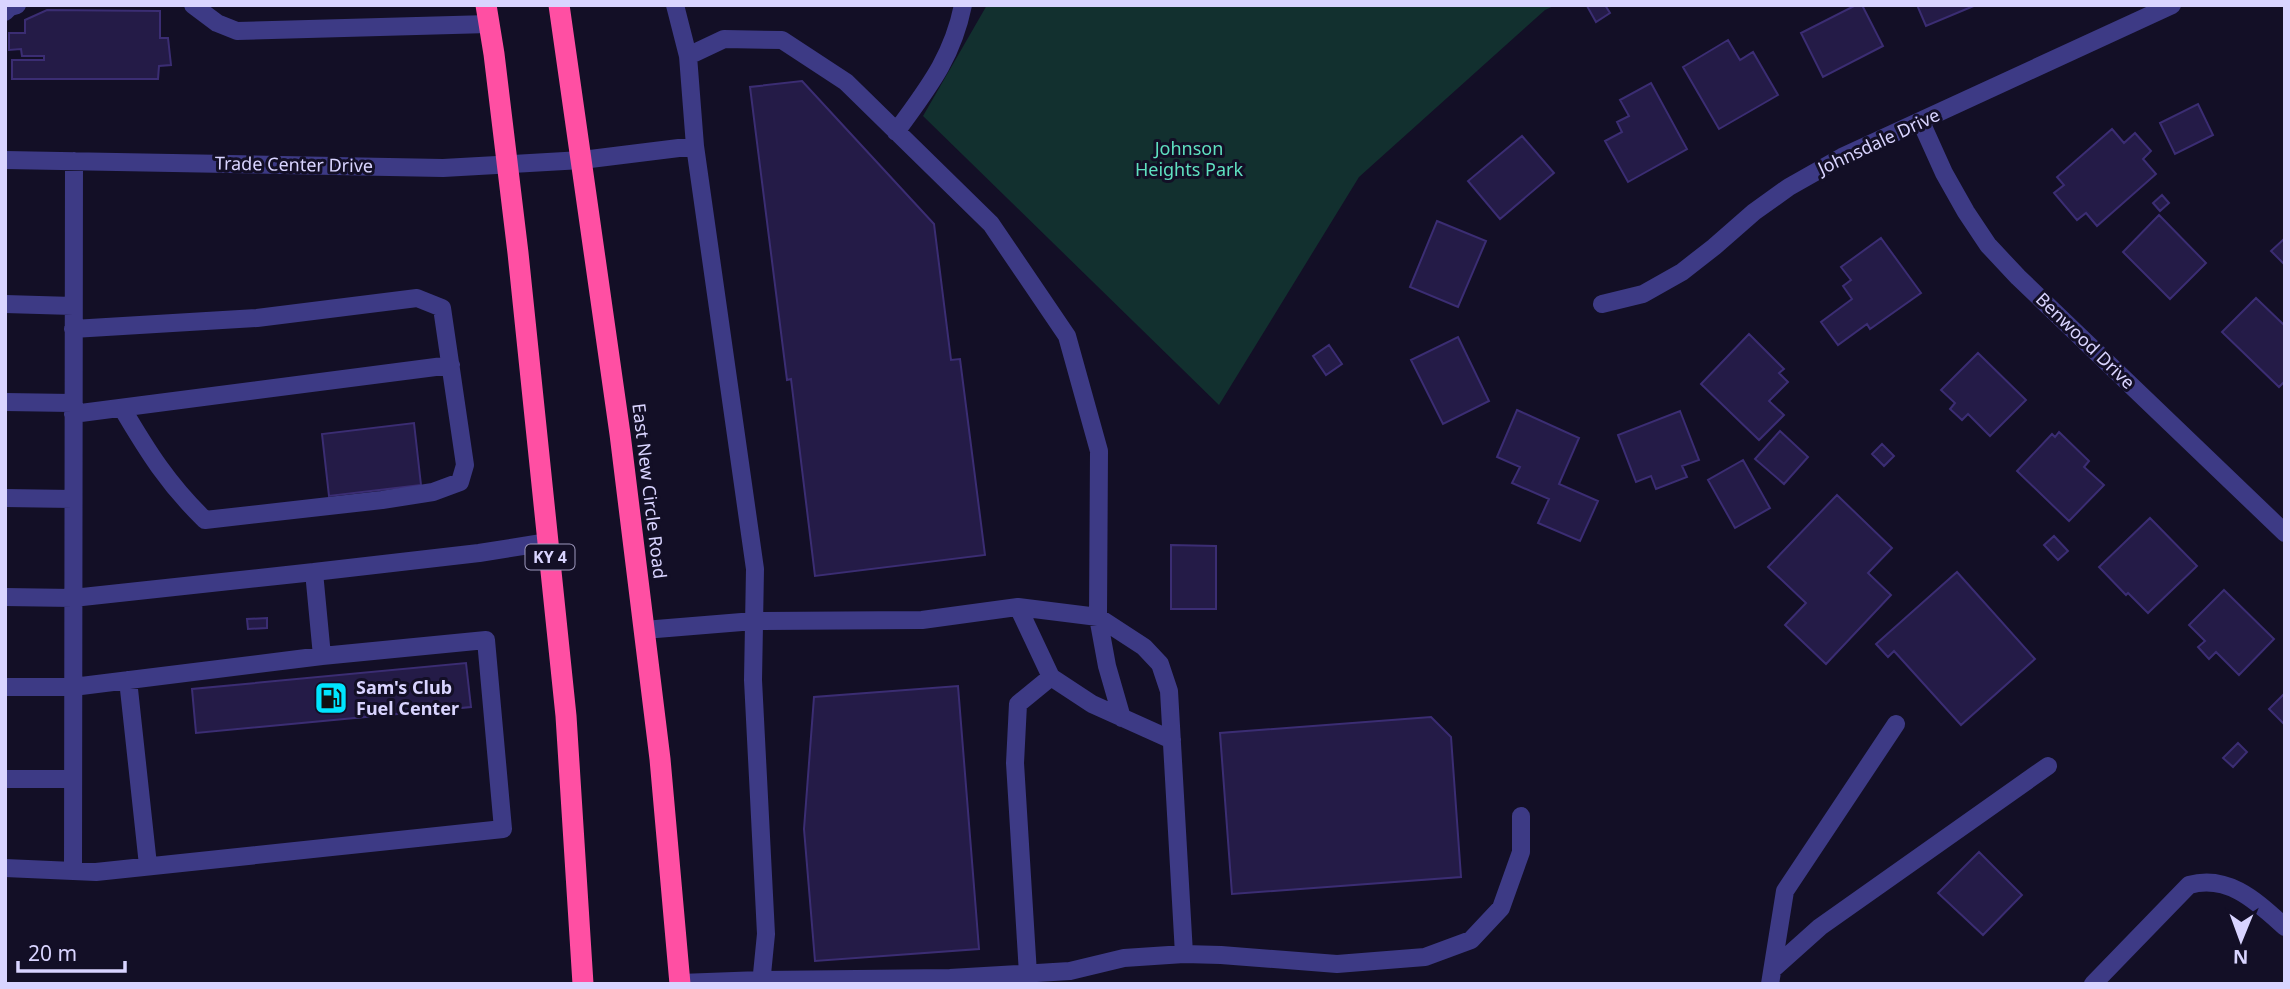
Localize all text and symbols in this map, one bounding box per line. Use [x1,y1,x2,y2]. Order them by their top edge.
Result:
street label: Johnsdale Drive [1812,102,1943,181]
park label: Johnson Heights Park [1135,136,1243,181]
street label: Trade Center Drive [215,151,373,177]
street label: Benwood Drive [2031,287,2140,394]
street label: East New Circle Road [627,402,673,580]
road number: KY 4 [526,544,574,570]
place label: Sam's Club Fuel Center [356,675,459,720]
fuel station icon: Sam's Club Fuel Center [312,679,350,717]
north arrow [2206,905,2276,975]
scale bar [18,930,124,974]
text: 20 m [28,939,77,967]
text: N [2233,944,2249,970]

